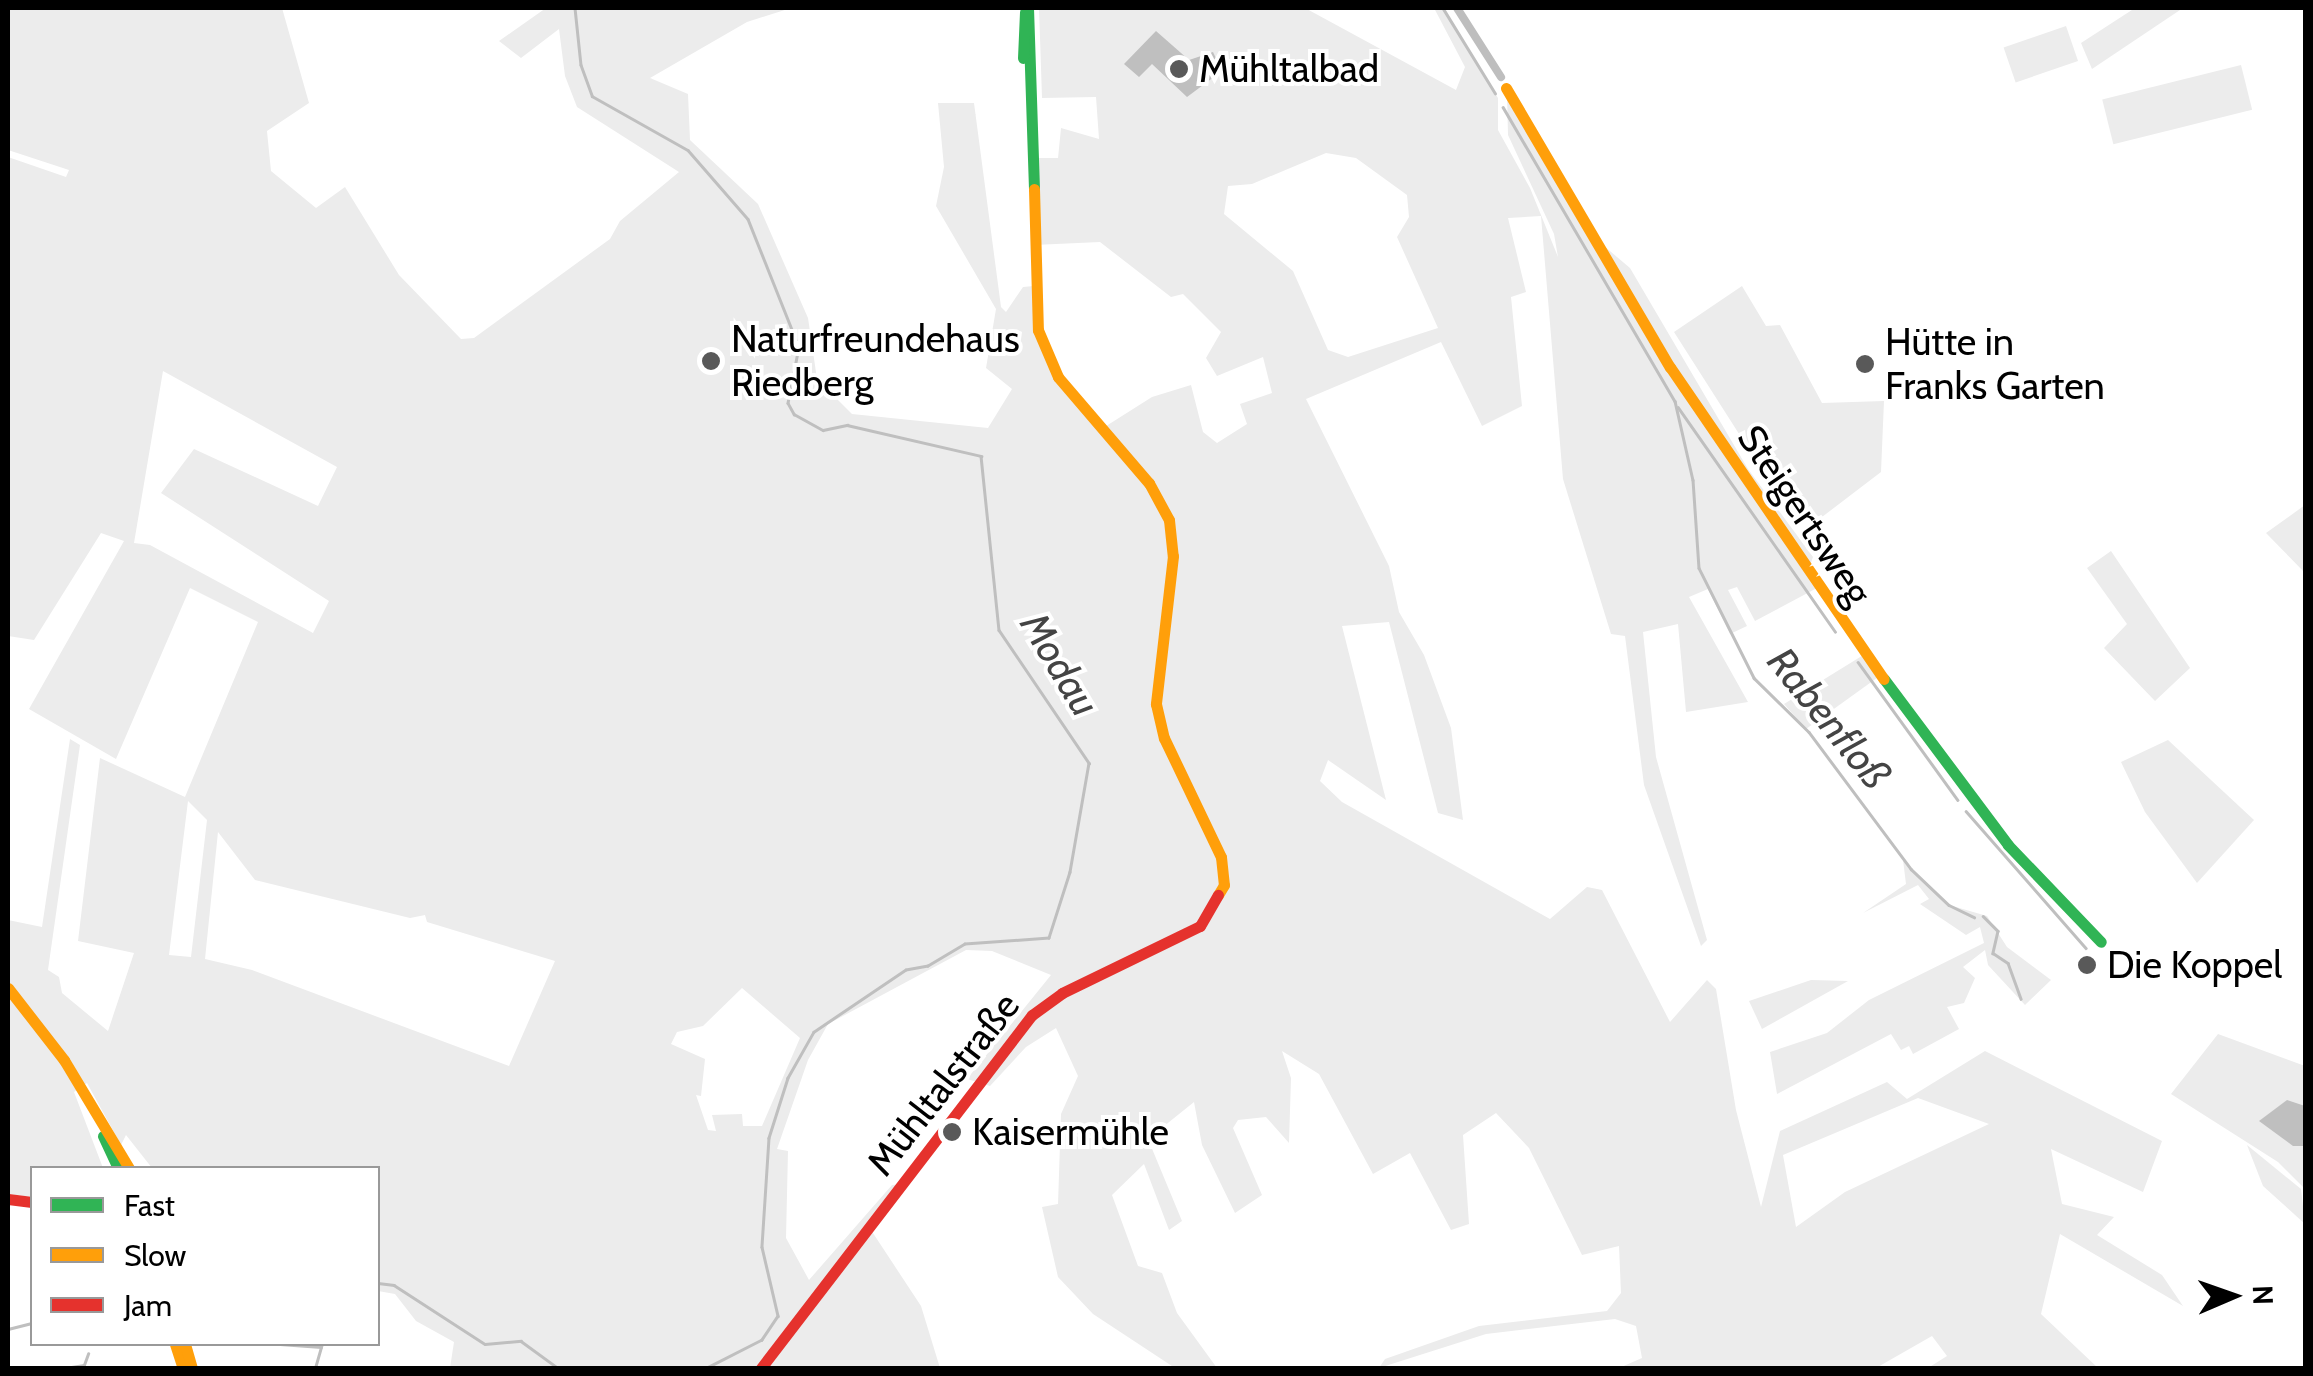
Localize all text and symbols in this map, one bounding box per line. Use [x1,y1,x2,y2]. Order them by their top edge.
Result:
place label: Mühltalbad [1199,46,1379,92]
marker: Mühltalbad [1168,58,1190,80]
place label: Naturfreundehaus Riedberg [731,316,1020,406]
place label: Hütte in Franks Garten [1885,319,2105,408]
marker: Naturfreundehaus Riedberg [700,350,722,372]
marker: Hütte in Franks Garten [1854,353,1876,375]
street label: Steigertsweg [1728,417,1882,613]
water label: Modau [1011,604,1109,724]
water label: Rabenfloß [1758,638,1900,798]
place label: Die Koppel [2107,942,2282,988]
marker: Die Koppel [2076,954,2098,976]
street label: Mühltalstraße [857,984,1029,1184]
place label: Kaisermühle [972,1109,1169,1155]
marker: Kaisermühle [941,1121,963,1143]
legend [30,1166,380,1346]
text: Fast [124,1187,175,1224]
text: Slow [124,1237,186,1274]
north arrow [2183,1246,2283,1346]
text: N [2246,1284,2280,1305]
text: Jam [124,1287,172,1324]

